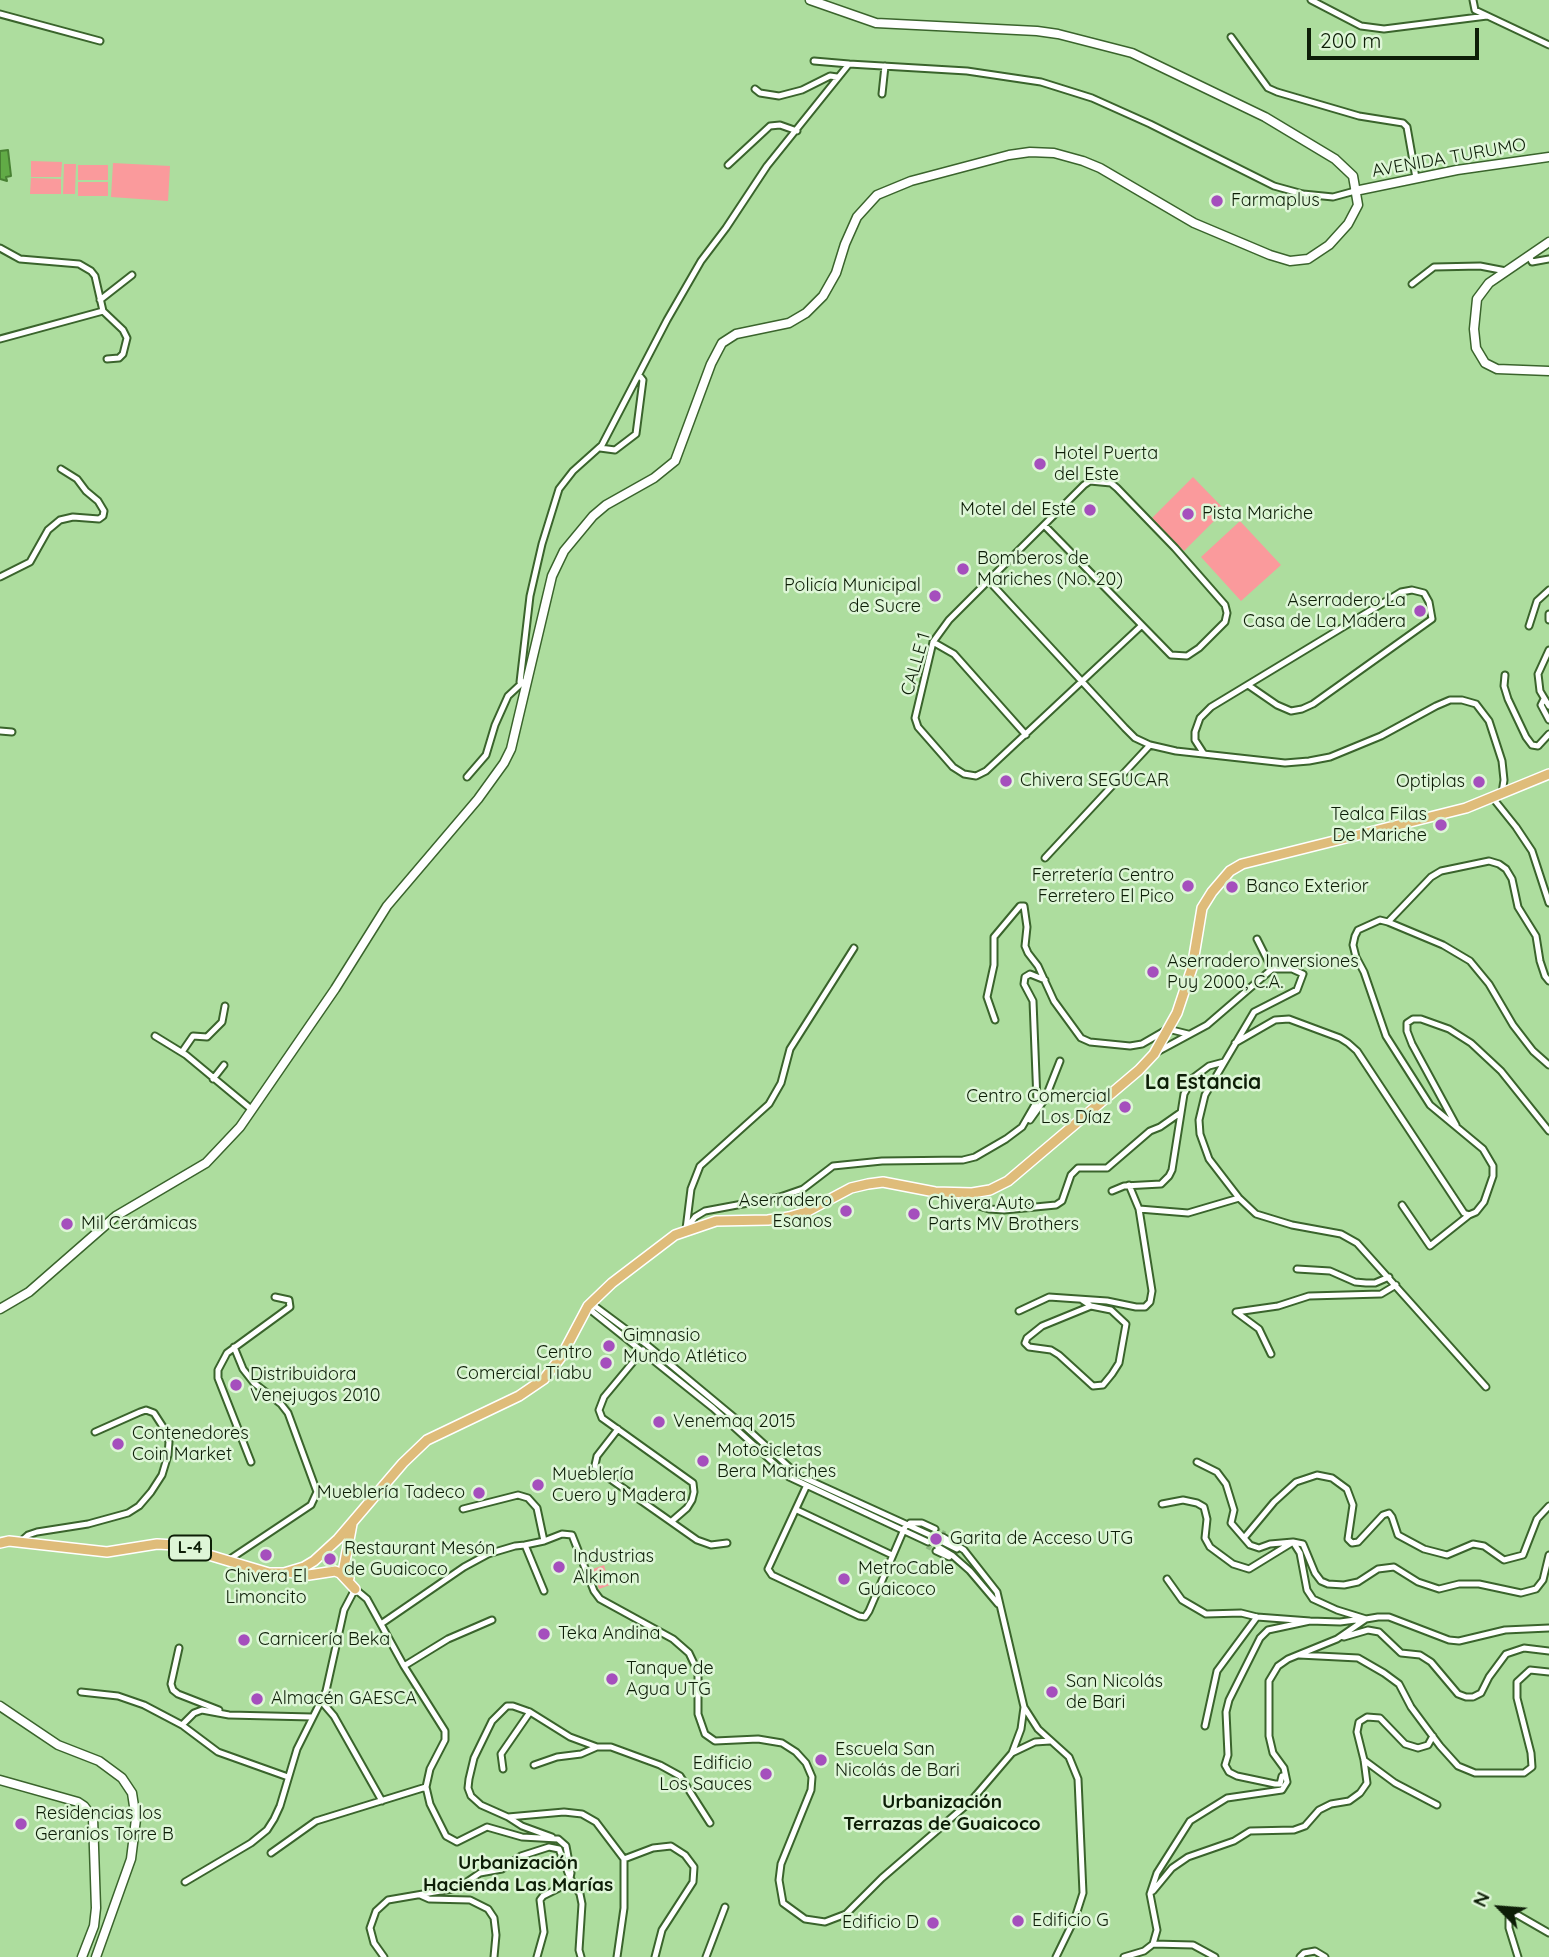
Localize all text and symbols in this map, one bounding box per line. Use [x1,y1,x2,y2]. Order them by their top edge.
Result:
scale bar [1311,14,1482,58]
text: 200 m [1320,27,1382,53]
street label: AVENIDA TURUMO [1370,134,1528,182]
place label: Farmaplus [1231,190,1320,212]
marker: Farmaplus [1209,193,1225,209]
place label: Hotel Puerta del Este [1054,443,1158,486]
marker: Hotel Puerta del Este [1032,456,1048,472]
place label: Motel del Este [960,499,1076,521]
marker: Motel del Este [1082,502,1098,518]
place label: Pista Mariche [1202,503,1313,525]
marker: Pista Mariche [1180,506,1196,522]
place label: Bomberos de Mariches (No. 20) [977,548,1123,590]
marker: Bomberos de Mariches (No. 20) [955,561,971,577]
place label: Policía Municipal de Sucre [784,575,921,618]
marker: Policía Municipal de Sucre [927,588,943,604]
place label: Aserradero La Casa de La Madera [1243,590,1406,632]
marker: Aserradero La Casa de La Madera [1412,603,1428,619]
street label: CALLE 1 [897,630,935,698]
place label: Chivera SEGUCAR [1020,770,1169,792]
place label: Optiplas [1396,771,1465,793]
marker: Chivera SEGUCAR [998,773,1014,789]
marker: Optiplas [1471,774,1487,790]
place label: Tealca Filas De Mariche [1331,804,1427,846]
marker: Tealca Filas De Mariche [1433,817,1449,833]
place label: Ferretería Centro Ferretero El Pico [1032,865,1174,908]
place label: Banco Exterior [1246,876,1369,898]
marker: Ferretería Centro Ferretero El Pico [1180,878,1196,894]
marker: Banco Exterior [1224,879,1240,895]
place label: Aserradero Inversiones Puy 2000, C.A. [1167,951,1359,993]
marker: Aserradero Inversiones Puy 2000, C.A. [1145,964,1161,980]
district label: La Estancia [1145,1070,1261,1096]
place label: Centro Comercial Los Díaz [966,1086,1111,1128]
marker: Centro Comercial Los Díaz [1117,1099,1133,1115]
place label: Aserradero Esanos [739,1190,832,1232]
place label: Chivera Auto Parts MV Brothers [928,1193,1079,1236]
marker: Aserradero Esanos [838,1203,854,1219]
marker: Chivera Auto Parts MV Brothers [906,1206,922,1222]
place label: Mil Cerámicas [81,1213,197,1235]
marker: Mil Cerámicas [59,1216,75,1232]
place label: Gimnasio Mundo Atlético [623,1325,747,1368]
marker: Gimnasio Mundo Atlético [601,1338,617,1354]
place label: Centro Comercial Tiabu [456,1342,592,1384]
marker: Centro Comercial Tiabu [598,1355,614,1371]
place label: Distribuidora Venejugos 2010 [250,1364,380,1406]
marker: Distribuidora Venejugos 2010 [228,1377,244,1393]
place label: Venemaq 2015 [673,1411,796,1433]
marker: Venemaq 2015 [651,1414,667,1430]
place label: Contenedores Coin Market [132,1423,249,1466]
marker: Contenedores Coin Market [110,1436,126,1452]
place label: Motocicletas Bera Mariches [717,1440,836,1482]
marker: Motocicletas Bera Mariches [695,1453,711,1469]
place label: Mueblería Cuero y Madera [552,1464,686,1506]
marker: Mueblería Cuero y Madera [530,1477,546,1493]
place label: Mueblería Tadeco [317,1482,465,1504]
marker: Mueblería Tadeco [471,1485,487,1501]
place label: Garita de Acceso UTG [950,1528,1133,1550]
marker: Garita de Acceso UTG [928,1531,944,1547]
road number: L-4 [169,1536,211,1560]
place label: Restaurant Mesón de Guaicoco [344,1538,495,1580]
place label: Industrias Alkimon [573,1546,654,1588]
marker: Chivera El Limoncito [258,1547,274,1563]
marker: Restaurant Mesón de Guaicoco [322,1551,338,1567]
place label: MetroCable Guaicoco [858,1558,954,1600]
marker: Industrias Alkimon [551,1559,567,1575]
place label: Chivera El Limoncito [225,1566,307,1608]
marker: MetroCable Guaicoco [836,1571,852,1587]
place label: Teka Andina [558,1623,660,1645]
marker: Teka Andina [536,1626,552,1642]
place label: Carnicería Beka [258,1629,390,1651]
marker: Carnicería Beka [236,1632,252,1648]
place label: Tanque de Agua UTG [626,1658,714,1700]
marker: Tanque de Agua UTG [604,1671,620,1687]
place label: San Nicolás de Bari [1066,1671,1163,1714]
marker: San Nicolás de Bari [1044,1684,1060,1700]
place label: Almacén GAESCA [271,1688,417,1710]
marker: Almacén GAESCA [249,1691,265,1707]
place label: Escuela San Nicolás de Bari [835,1739,960,1782]
marker: Escuela San Nicolás de Bari [813,1752,829,1768]
place label: Edificio Los Sauces [659,1753,752,1796]
marker: Edificio Los Sauces [758,1766,774,1782]
district label: Urbanización Terrazas de Guaicoco [843,1791,1041,1835]
place label: Residencias los Geranios Torre B [35,1803,174,1846]
marker: Residencias los Geranios Torre B [13,1816,29,1832]
district label: Urbanización Hacienda Las Marías [423,1852,613,1896]
north arrow [1465,1873,1535,1943]
text: N [1467,1888,1495,1911]
place label: Edificio G [1032,1910,1109,1932]
place label: Edificio D [842,1912,919,1934]
marker: Edificio G [1010,1913,1026,1929]
marker: Edificio D [925,1915,941,1931]

